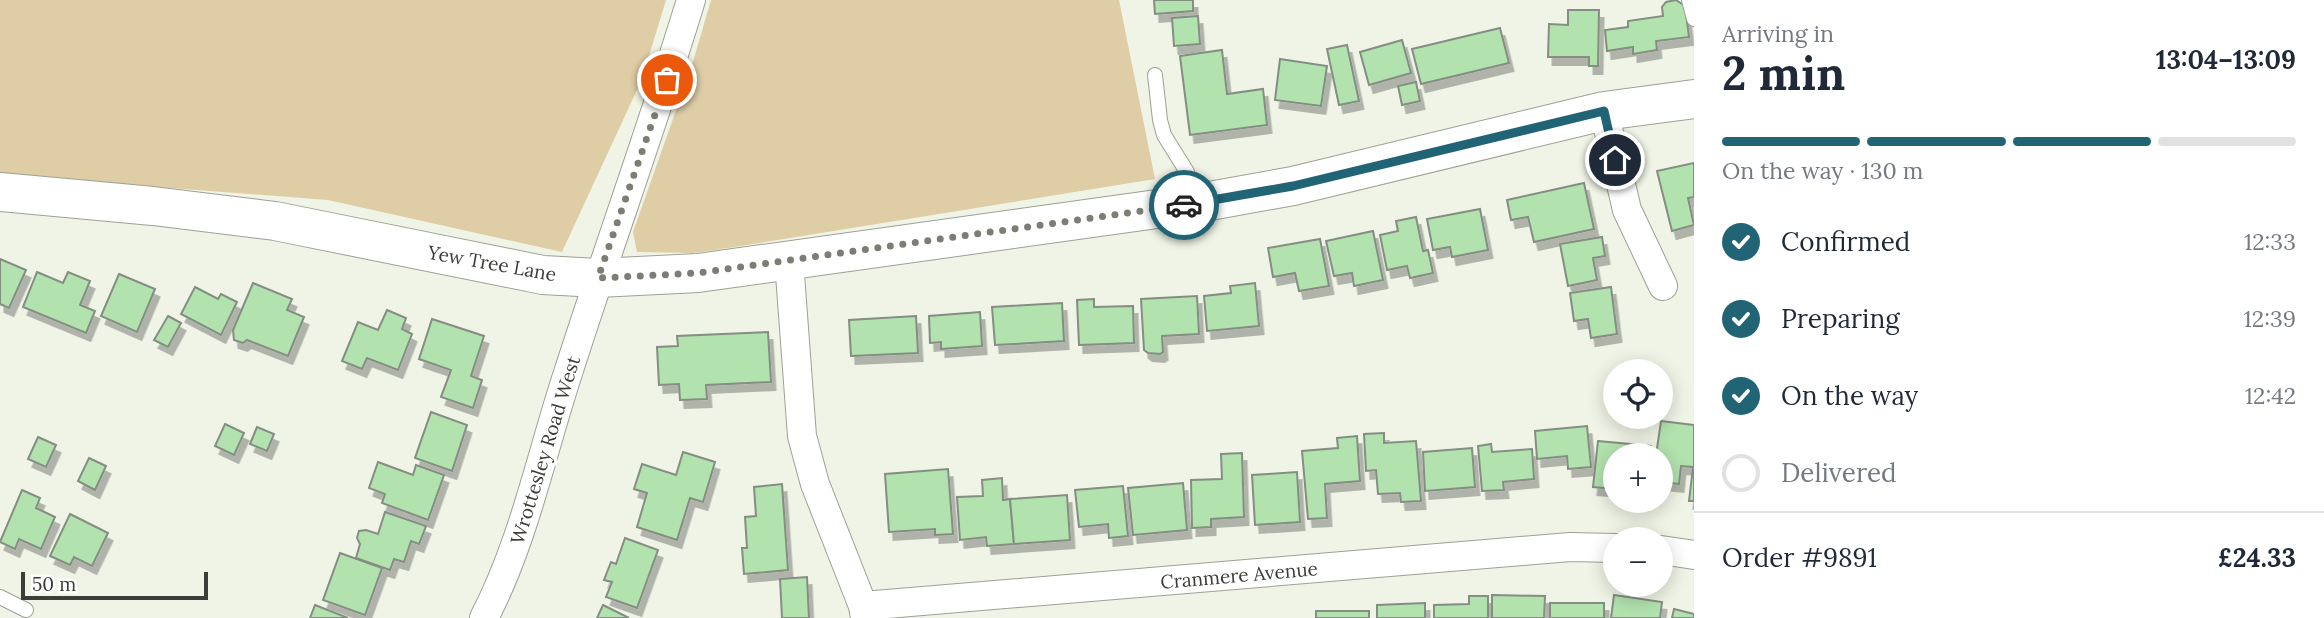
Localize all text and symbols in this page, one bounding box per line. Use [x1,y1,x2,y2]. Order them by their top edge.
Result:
text: Arriving in [1722,19,1834,48]
text: 13:04–13:09 [2156,43,2296,76]
text: 2 min [1722,44,1845,103]
pin [637,50,697,110]
icon: bag [648,61,686,99]
pin [1585,130,1645,190]
icon: home [1596,141,1634,179]
text: On the way · 130 m [1722,156,1923,185]
courier [1149,170,1219,240]
icon: car [1165,186,1203,224]
icon: check [1722,223,1760,261]
text: Confirmed [1781,225,1910,258]
text: 12:33 [2244,227,2296,256]
street label: Yew Tree Lane [425,240,558,286]
icon: check [1722,300,1760,338]
text: Preparing [1781,302,1900,335]
text: 12:39 [2243,304,2296,333]
street label: Wrottesley Road West [505,352,585,547]
map controls [1603,359,1673,597]
button: locate [1603,359,1673,429]
icon: check [1722,377,1760,415]
text: On the way [1781,379,1918,412]
text: 12:42 [2245,381,2296,410]
button: + [1603,443,1673,513]
text: Delivered [1781,456,1897,489]
button: − [1603,527,1673,597]
text: Order #9891 [1722,541,1877,574]
text: £24.33 [2218,541,2296,574]
street label: Cranmere Avenue [1159,556,1319,594]
scale bar [21,569,208,601]
text: 50 m [32,572,76,596]

